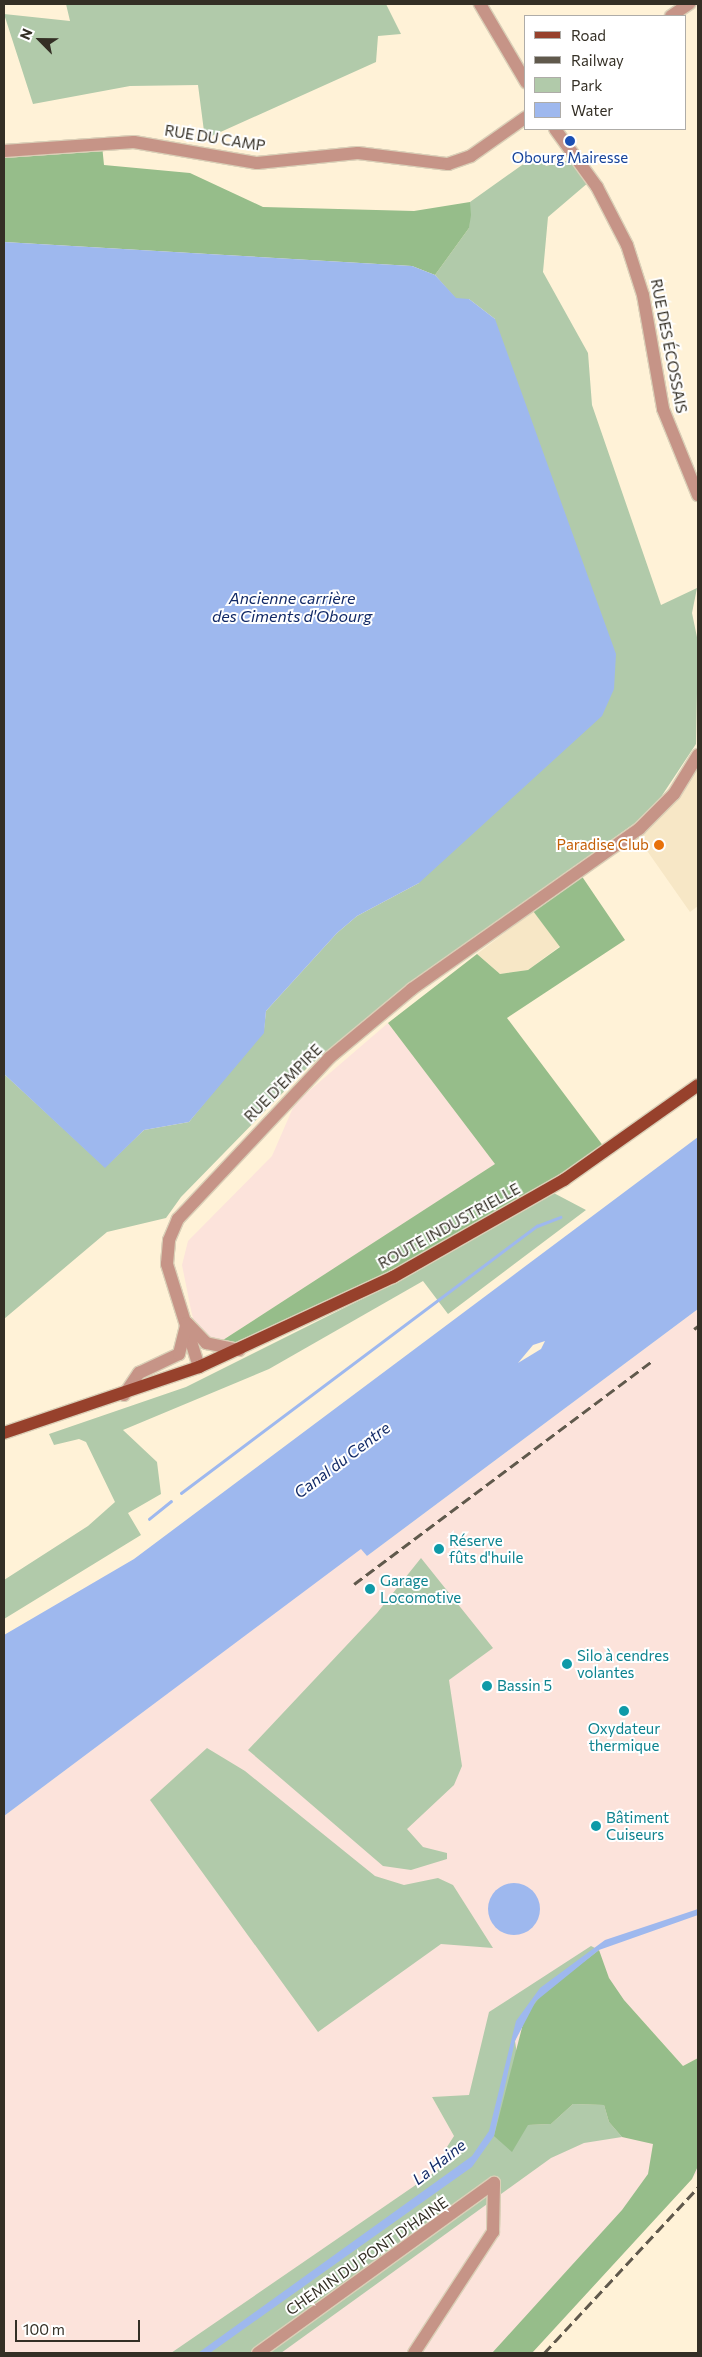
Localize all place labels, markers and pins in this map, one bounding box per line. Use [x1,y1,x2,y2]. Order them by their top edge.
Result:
marker: Obourg Mairesse [564,135,576,147]
place label: Obourg Mairesse [512,149,628,167]
place label: Paradise Club [557,836,649,854]
marker: Paradise Club [653,839,665,851]
place label: Réserve fûts d'huile [449,1531,523,1566]
marker: Réserve fûts d'huile [433,1543,445,1555]
place label: Garage Locomotive [380,1571,461,1606]
marker: Garage Locomotive [364,1583,376,1595]
place label: Silo à cendres volantes [577,1646,669,1681]
marker: Silo à cendres volantes [561,1658,573,1670]
place label: Bassin 5 [497,1677,552,1695]
marker: Bassin 5 [481,1680,493,1692]
marker: Oxydateur thermique [618,1705,630,1717]
place label: Oxydateur thermique [588,1719,660,1754]
place label: Bâtiment Cuiseurs [606,1808,669,1843]
marker: Bâtiment Cuiseurs [590,1820,602,1832]

